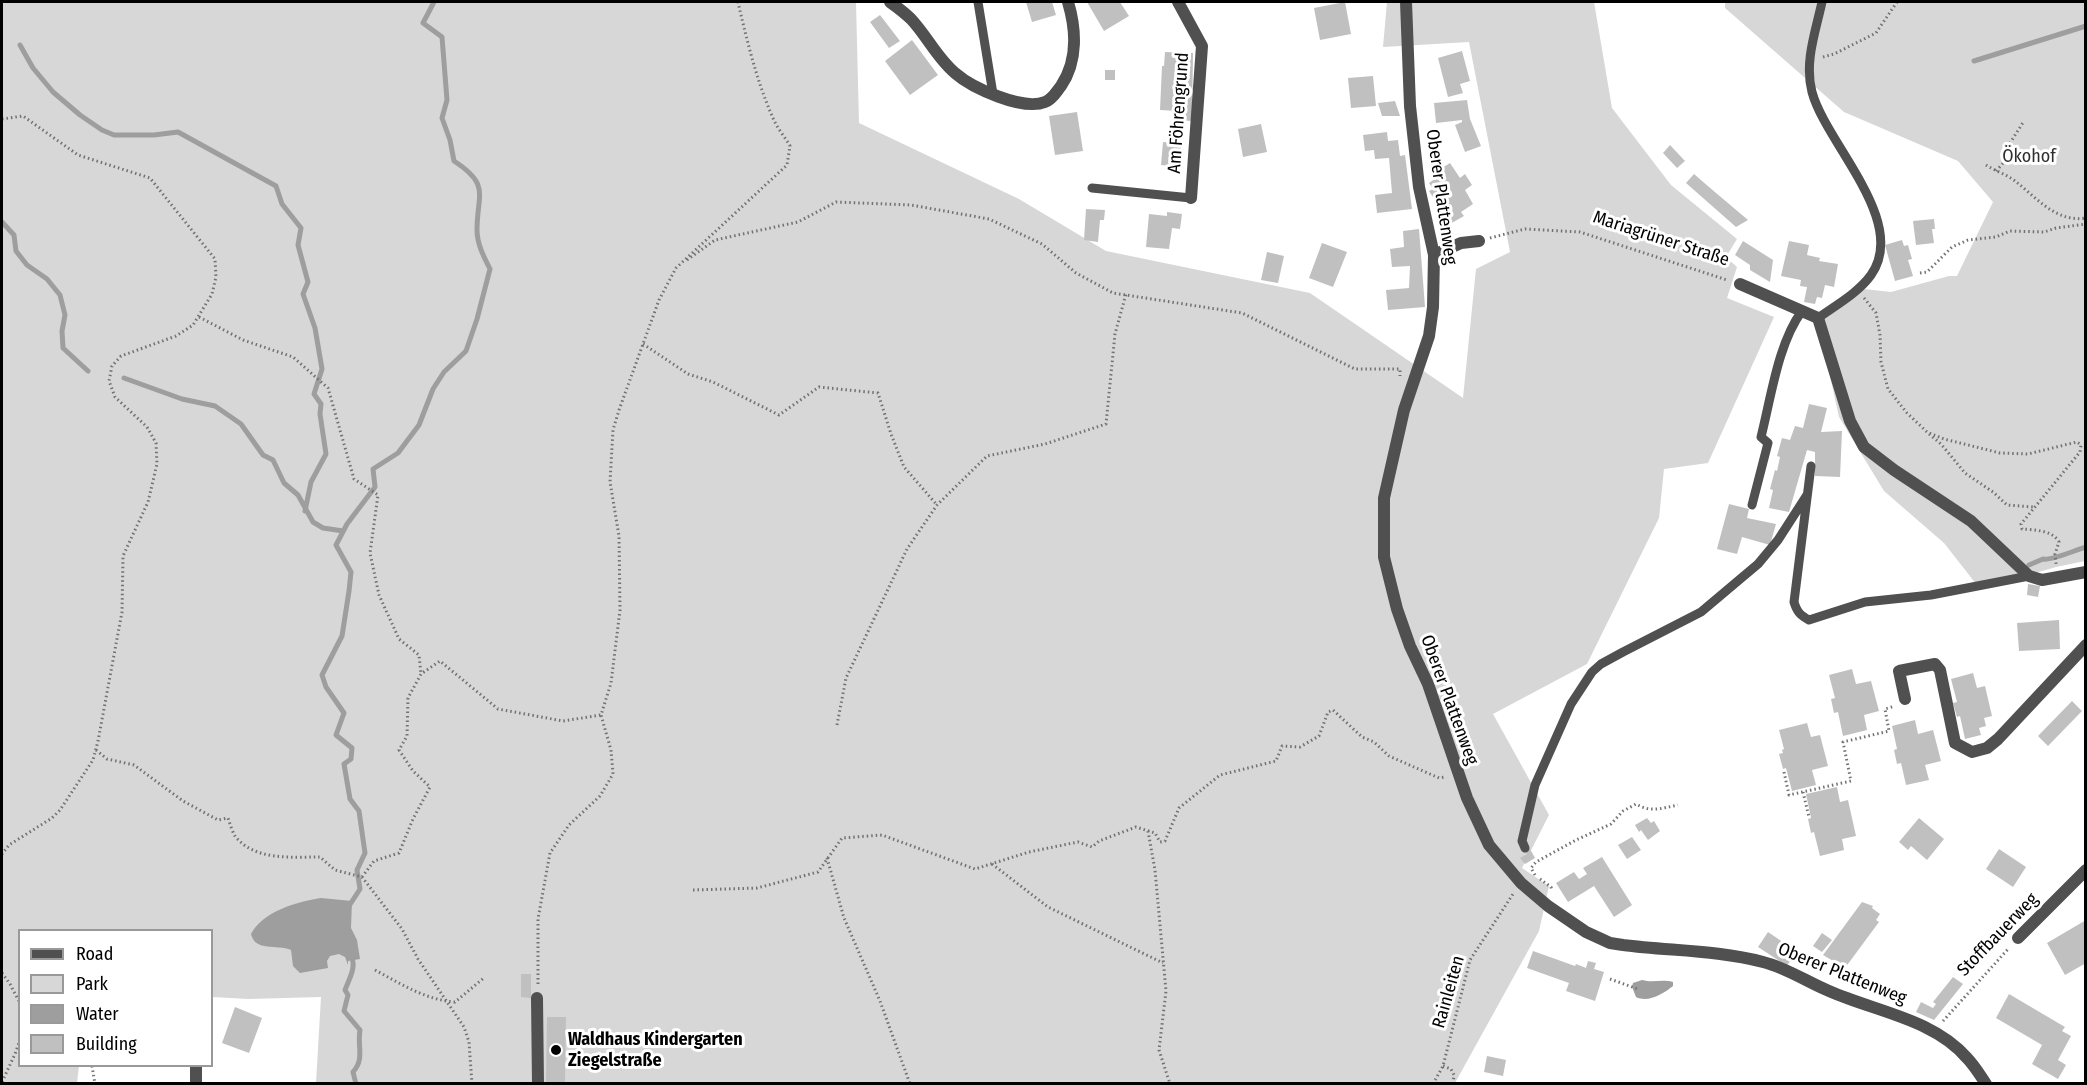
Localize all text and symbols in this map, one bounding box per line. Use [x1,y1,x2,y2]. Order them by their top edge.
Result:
street label: Am Föhrengrund [1164,52,1194,174]
street label: Oberer Plattenweg [1421,128,1461,266]
park label: Ökohof [2002,146,2056,168]
street label: Mariagrüner Straße [1590,207,1732,271]
street label: Oberer Plattenweg [1415,632,1483,768]
street label: Stoffbauerweg [1953,889,2043,981]
legend [18,929,213,1067]
street label: Oberer Plattenweg [1775,938,1909,1010]
text: Road [76,943,113,965]
street label: Rainleiten [1428,953,1470,1031]
text: Park [76,973,108,995]
text: Water [76,1003,119,1025]
place label: Waldhaus Kindergarten Ziegelstraße [568,1029,743,1072]
text: Building [76,1033,137,1055]
marker: Waldhaus Kindergarten Ziegelstraße [549,1043,563,1057]

